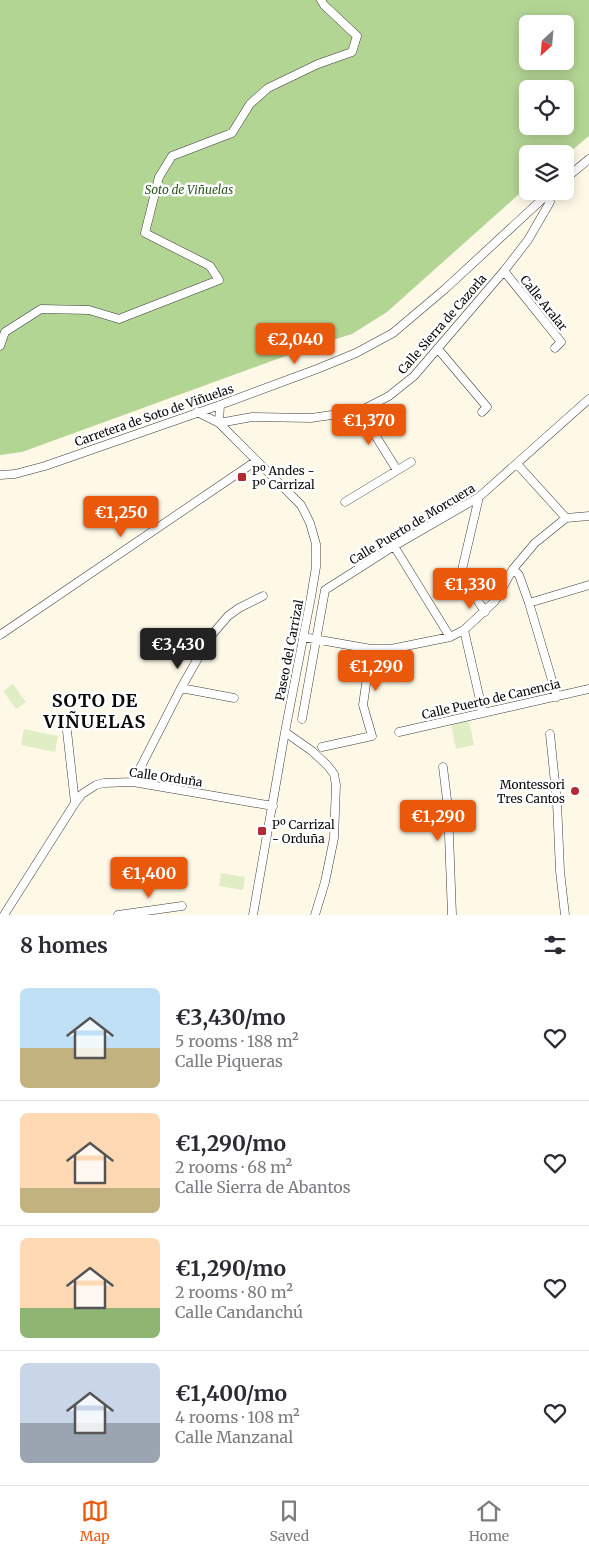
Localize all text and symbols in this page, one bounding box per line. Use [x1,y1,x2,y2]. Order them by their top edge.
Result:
north arrow [519,15,574,70]
map controls [519,15,574,200]
button: locate [519,80,574,135]
button: layers [519,145,574,200]
park label: Soto de Viñuelas [145,182,233,197]
street label: Calle Sierra de Cazorla [395,271,490,377]
street label: Calle Aralar [517,272,571,334]
pin: €2,040 [254,322,336,365]
text: €2,040 [267,329,323,349]
street label: Carretera de Soto de Viñuelas [73,381,236,449]
pin: €1,370 [328,404,410,446]
text: €1,370 [343,410,395,430]
place label: Pº Andes - Pº Carrizal [252,463,315,492]
marker: Pº Andes - Pº Carrizal [236,471,248,483]
street label: Calle Puerto de Morcuera [346,480,478,567]
pin: €1,250 [80,496,162,538]
text: €1,250 [94,502,148,522]
pin: €1,330 [429,568,511,610]
text: €1,330 [444,574,496,594]
street label: Paseo del Carrizal [272,598,306,702]
pin: €3,430 [137,628,219,670]
text: €3,430 [151,634,205,654]
pin: €1,290 [335,650,417,692]
text: €1,290 [349,656,403,676]
street label: Calle Puerto de Canencia [420,676,562,722]
district label: SOTO DE VIÑUELAS [43,689,146,733]
street label: Calle Orduña [128,764,204,790]
place label: Montessori Tres Cantos [497,777,565,806]
marker: Montessori Tres Cantos [569,785,581,797]
pin: €1,290 [397,800,479,842]
text: €1,290 [411,806,465,826]
place label: Pº Carrizal - Orduña [272,817,335,846]
marker: Pº Carrizal - Orduña [256,825,268,837]
pin: €1,400 [108,856,190,899]
text: €1,400 [122,863,176,883]
icon: filters [541,931,569,959]
text: 8 homes [20,932,108,959]
text: €3,430/mo [175,1004,285,1031]
icon: home [60,1008,120,1068]
icon: heart [541,1024,569,1052]
text: 5 rooms · 188 m² [175,1031,299,1051]
text: Calle Piqueras [175,1051,283,1071]
text: €1,290/mo [175,1130,286,1157]
icon: home [60,1133,120,1193]
icon: heart [541,1149,569,1177]
text: 2 rooms · 68 m² [175,1157,292,1177]
text: Calle Sierra de Abantos [175,1177,351,1197]
text: €1,290/mo [175,1255,286,1282]
icon: home [60,1258,120,1318]
icon: heart [541,1274,569,1302]
text: 2 rooms · 80 m² [175,1282,293,1302]
text: Calle Candanchú [175,1302,303,1322]
text: €1,400/mo [175,1380,287,1407]
icon: home [60,1383,120,1443]
icon: heart [541,1399,569,1427]
text: 4 rooms · 108 m² [175,1407,300,1427]
text: Calle Manzanal [175,1427,293,1447]
tab: Map [80,1497,110,1545]
tab: Saved [269,1497,309,1545]
tab: Home [469,1497,509,1545]

